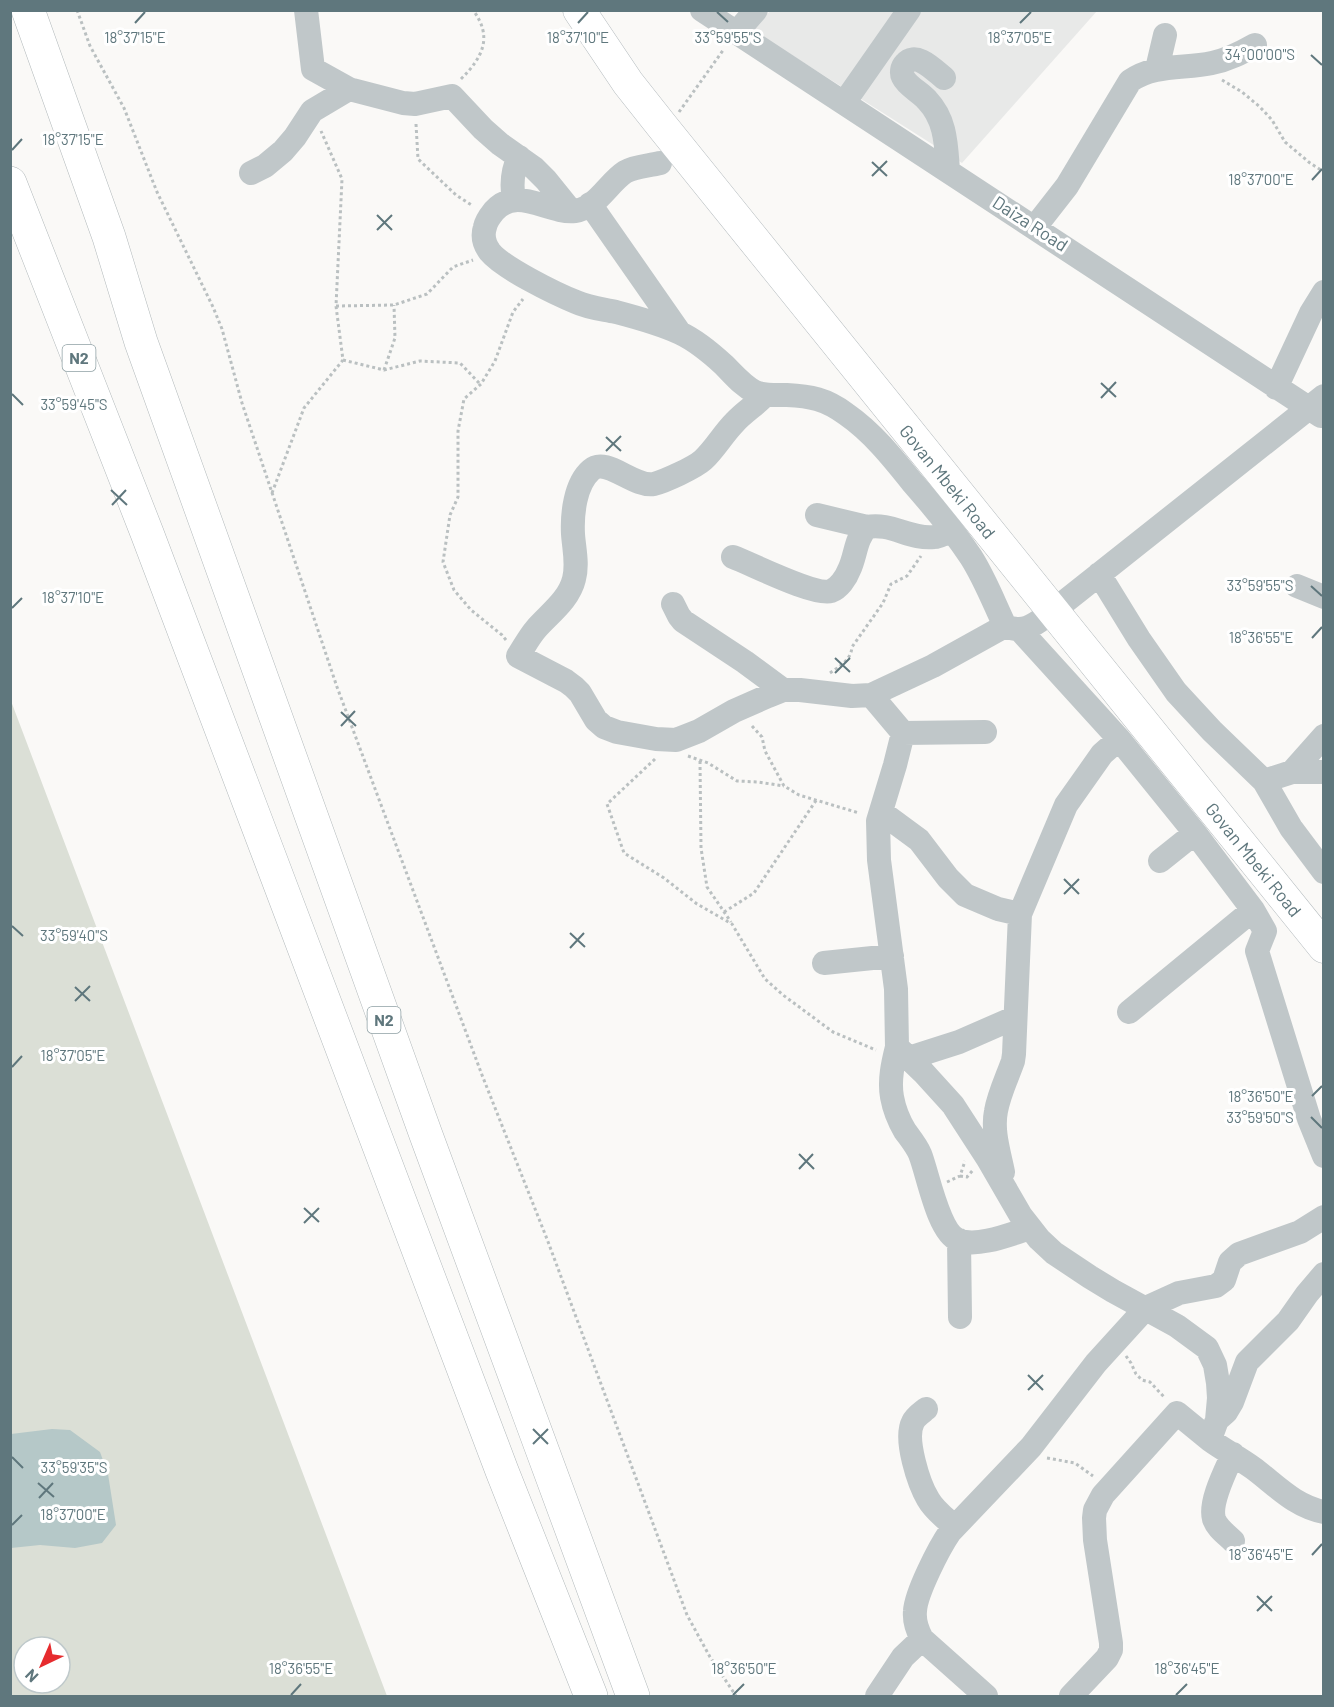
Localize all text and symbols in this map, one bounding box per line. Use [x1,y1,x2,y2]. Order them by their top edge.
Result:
text: 18°37'15"E [104,28,166,46]
text: 18°37'10"E [547,28,609,46]
text: 33°59'55"S [695,28,761,46]
text: 18°37'05"E [988,28,1052,46]
text: 34°00'00"S [1225,45,1295,63]
text: 18°37'15"E [42,130,104,148]
text: 18°37'00"E [1228,170,1294,188]
street label: Daiza Road [989,191,1072,256]
road number: N2 [62,345,96,371]
text: 33°59'45"S [40,395,108,413]
street label: Govan Mbeki Road [895,420,1001,543]
text: 33°59'55"S [1227,576,1293,594]
text: 18°37'10"E [42,588,104,606]
text: 18°36'55"E [1229,628,1293,646]
street label: Govan Mbeki Road [1201,798,1307,921]
text: 33°59'40"S [40,926,108,944]
road number: N2 [368,1007,400,1033]
text: 18°37'05"E [41,1046,105,1064]
text: 18°36'50"E [1228,1087,1294,1105]
text: 33°59'50"S [1226,1108,1294,1126]
text: 33°59'35"S [41,1458,107,1476]
text: 18°37'00"E [40,1505,106,1523]
text: 18°36'45"E [1228,1545,1294,1563]
north arrow [12,1635,72,1695]
text: 18°36'55"E [269,1659,333,1677]
text: 18°36'50"E [711,1659,777,1677]
text: 18°36'45"E [1154,1659,1220,1677]
text: N [21,1666,42,1687]

